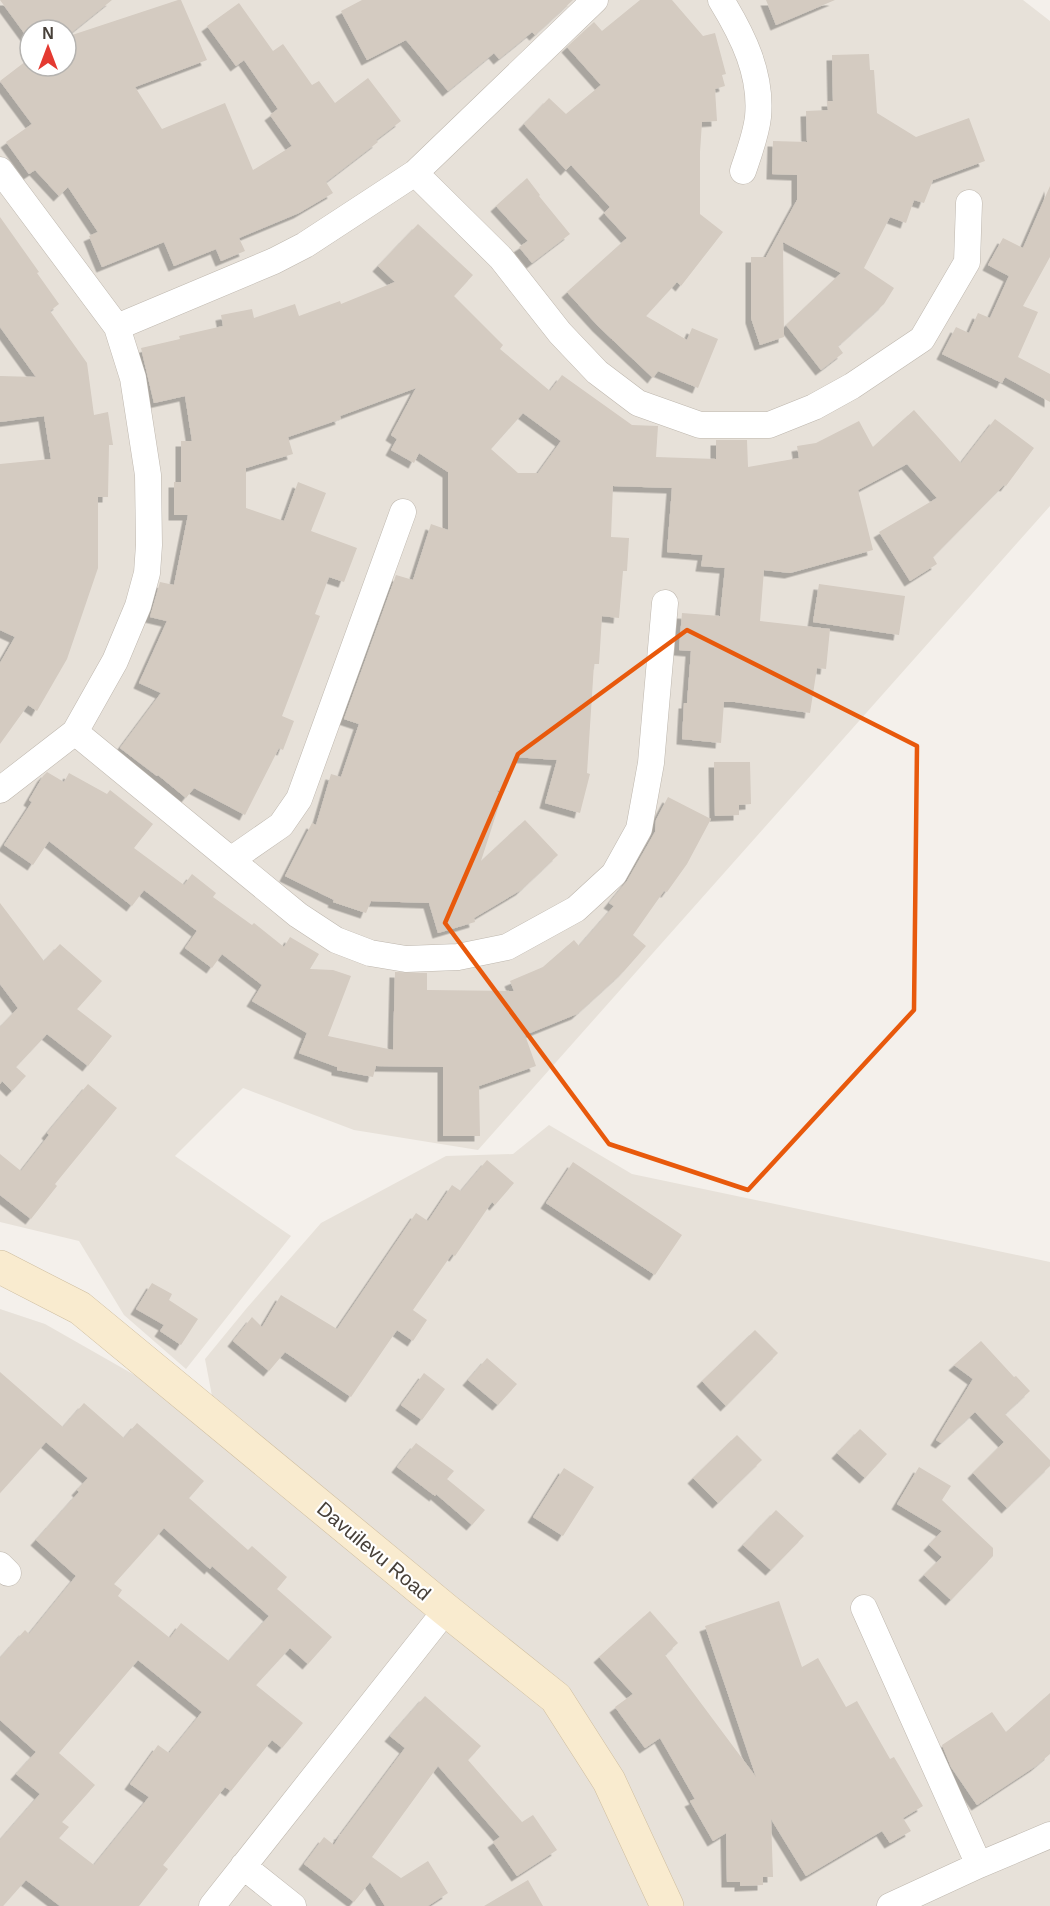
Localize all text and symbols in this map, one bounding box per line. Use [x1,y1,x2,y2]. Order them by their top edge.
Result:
north arrow [18,18,78,78]
text: N [42,25,54,42]
street label: Davuilevu Road [313,1497,435,1605]

